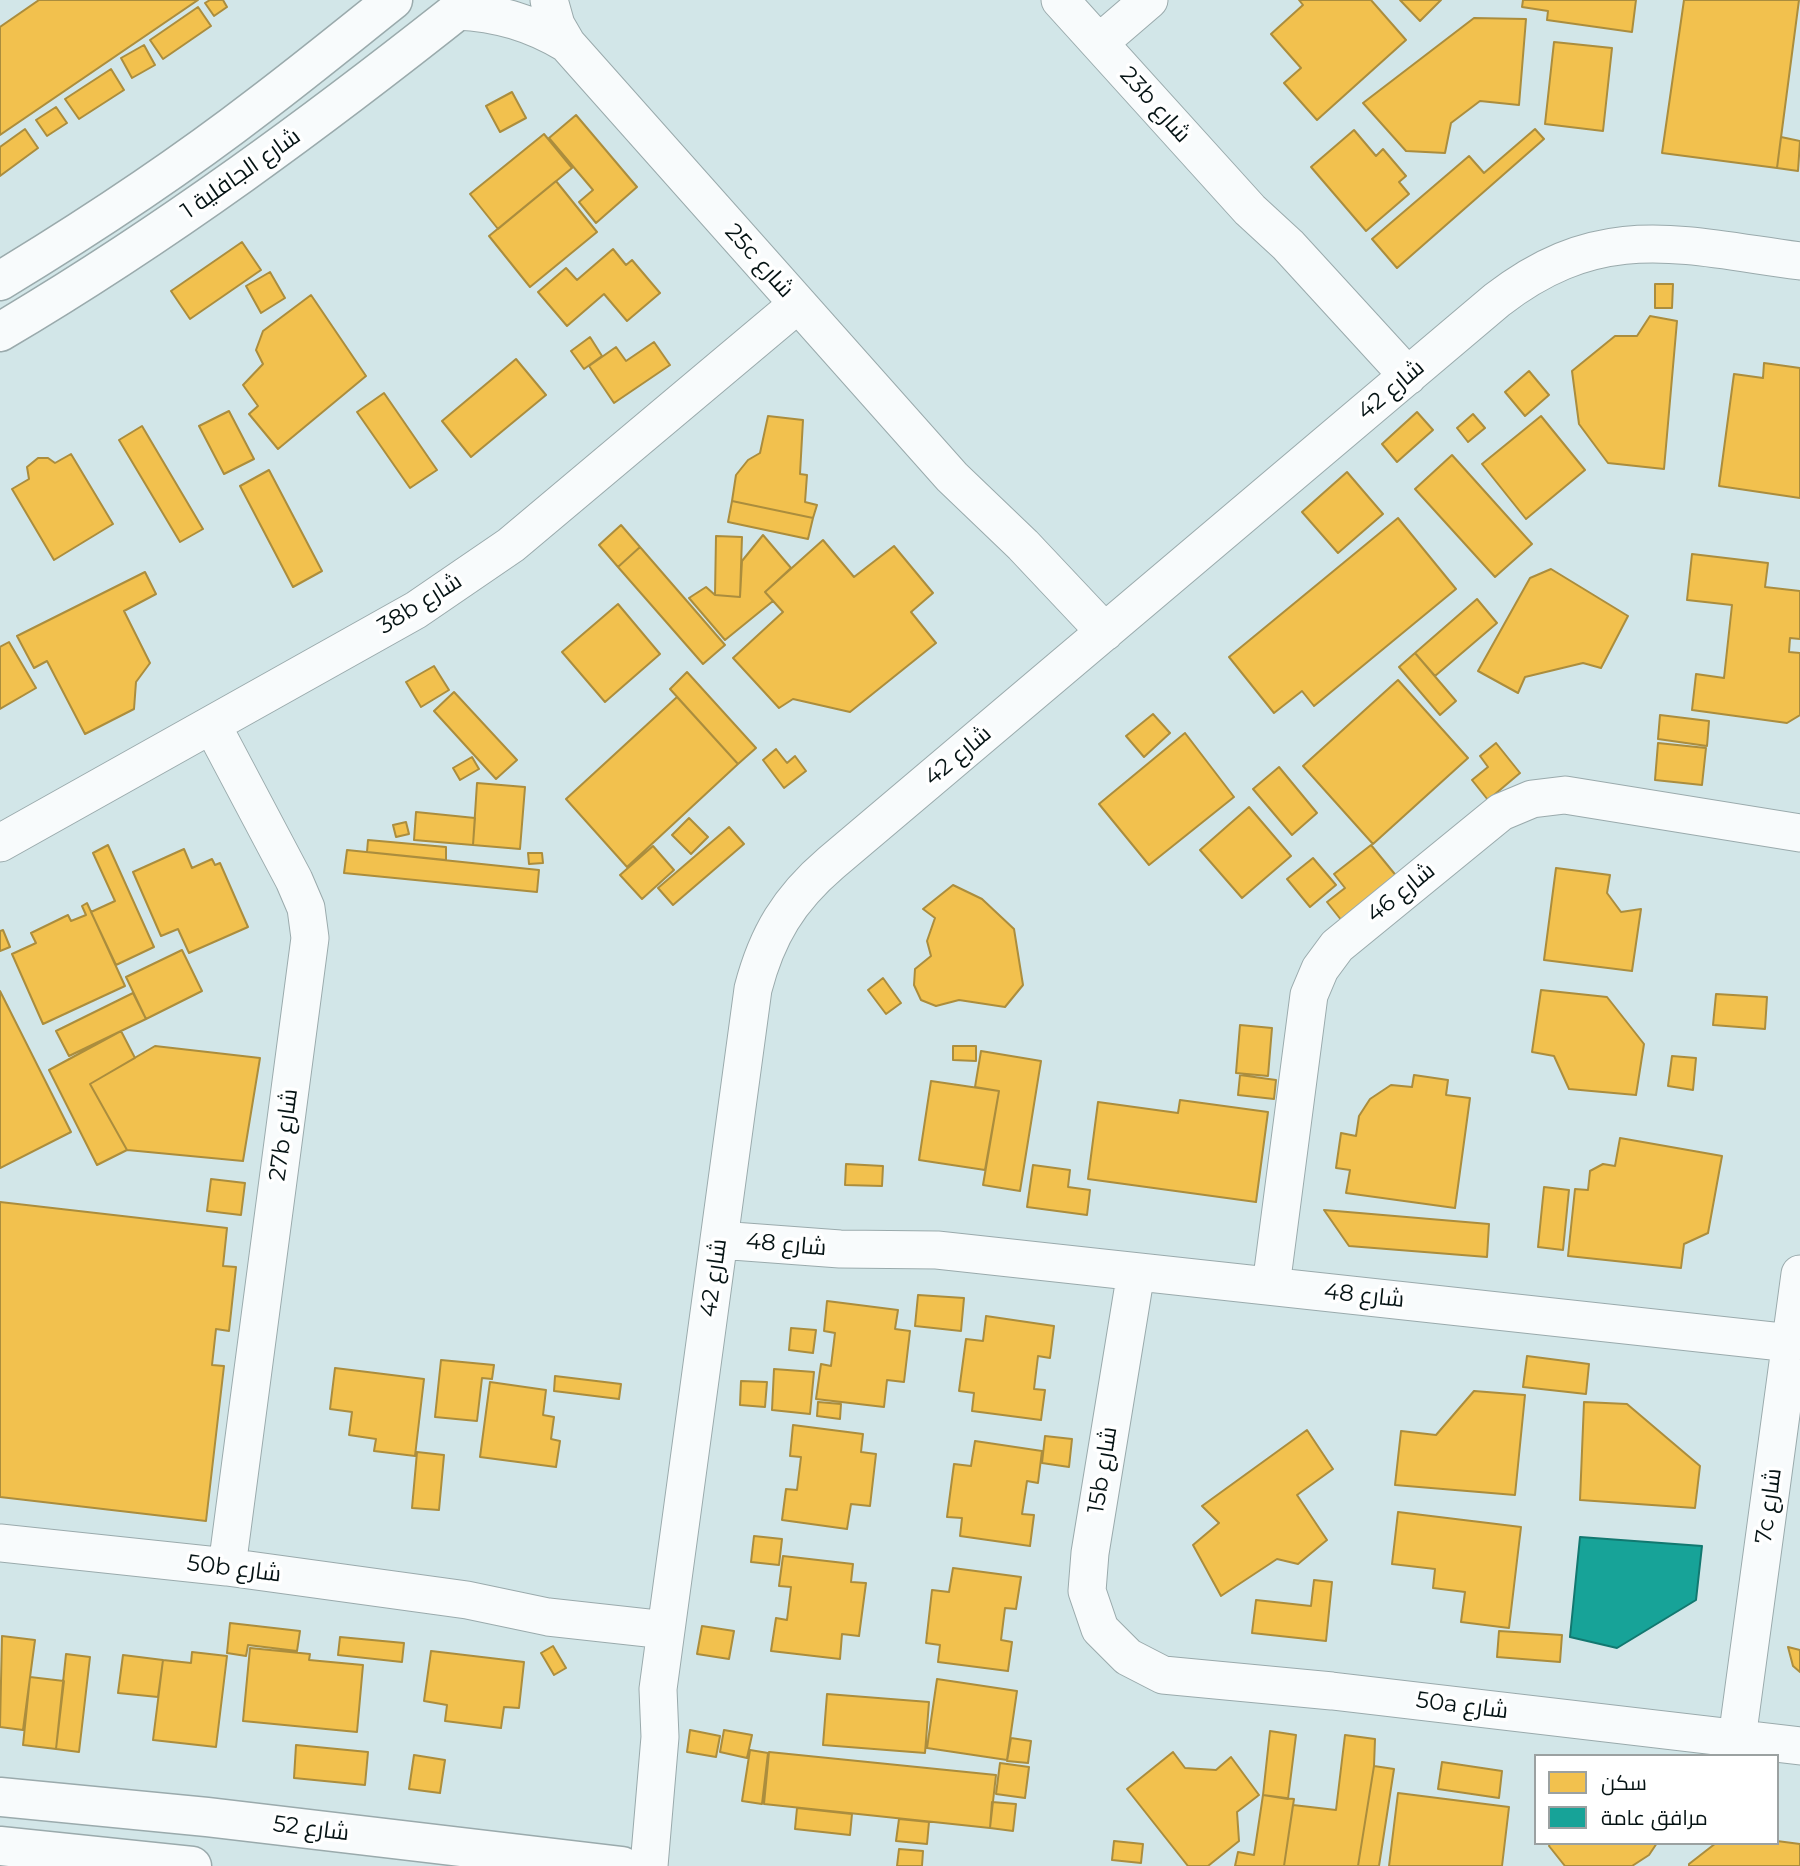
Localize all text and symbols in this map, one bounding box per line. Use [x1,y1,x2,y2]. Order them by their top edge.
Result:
street label: 23b شارع [1114,62,1196,148]
street label: شارع الجافلية 1 [176,123,306,225]
street label: 25c شارع [719,218,799,304]
street label: شارع 42 [1352,354,1430,426]
street label: 38b شارع [373,567,467,641]
street label: شارع 42 [919,720,997,792]
street label: شارع 46 [1361,857,1441,929]
street label: 27b شارع [264,1087,304,1183]
street label: شارع 48 [745,1228,827,1262]
street label: شارع 42 [695,1237,733,1319]
street label: شارع 48 [1322,1278,1406,1314]
street label: 15b شارع [1083,1425,1123,1515]
street label: 7c شارع [1750,1466,1788,1546]
street label: 50b شارع [185,1550,283,1588]
street label: 50a شارع [1414,1687,1510,1725]
legend [1534,1754,1779,1845]
text: سكن [1601,1770,1647,1795]
text: مرافق عامة [1601,1805,1708,1830]
street label: شارع 52 [271,1811,351,1847]

